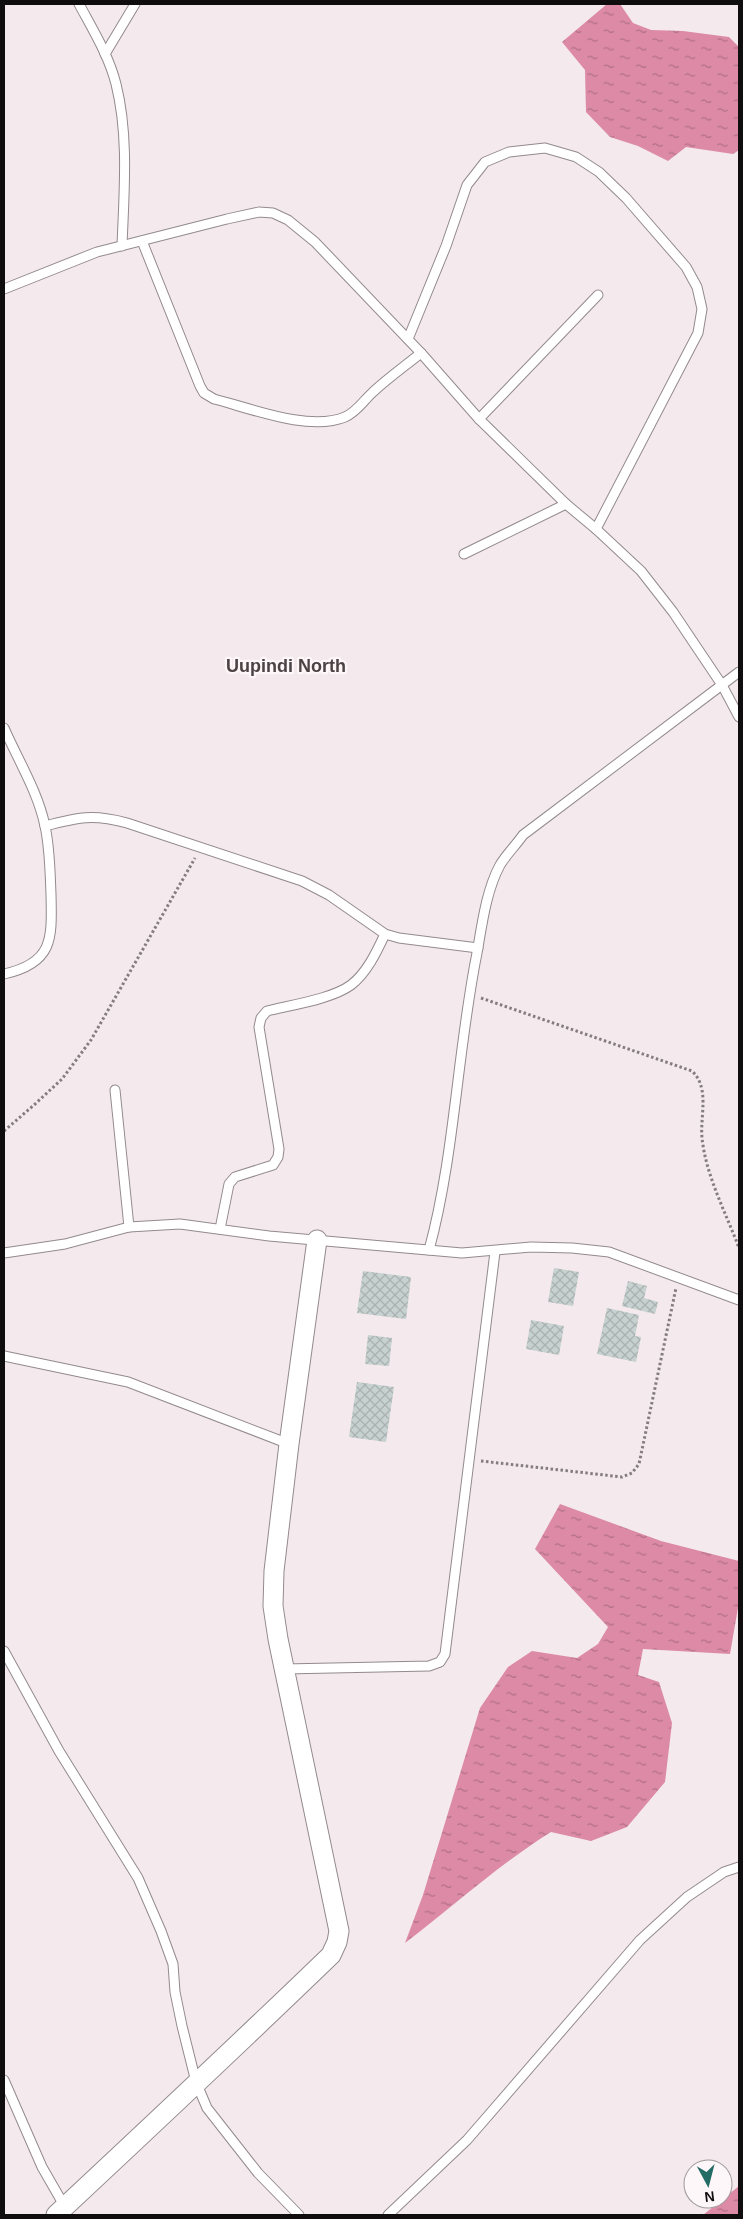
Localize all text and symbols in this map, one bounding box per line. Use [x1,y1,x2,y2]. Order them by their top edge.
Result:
district label: Uupindi North [226,656,346,676]
north arrow [683,2159,733,2209]
text: N [704,2188,716,2205]

